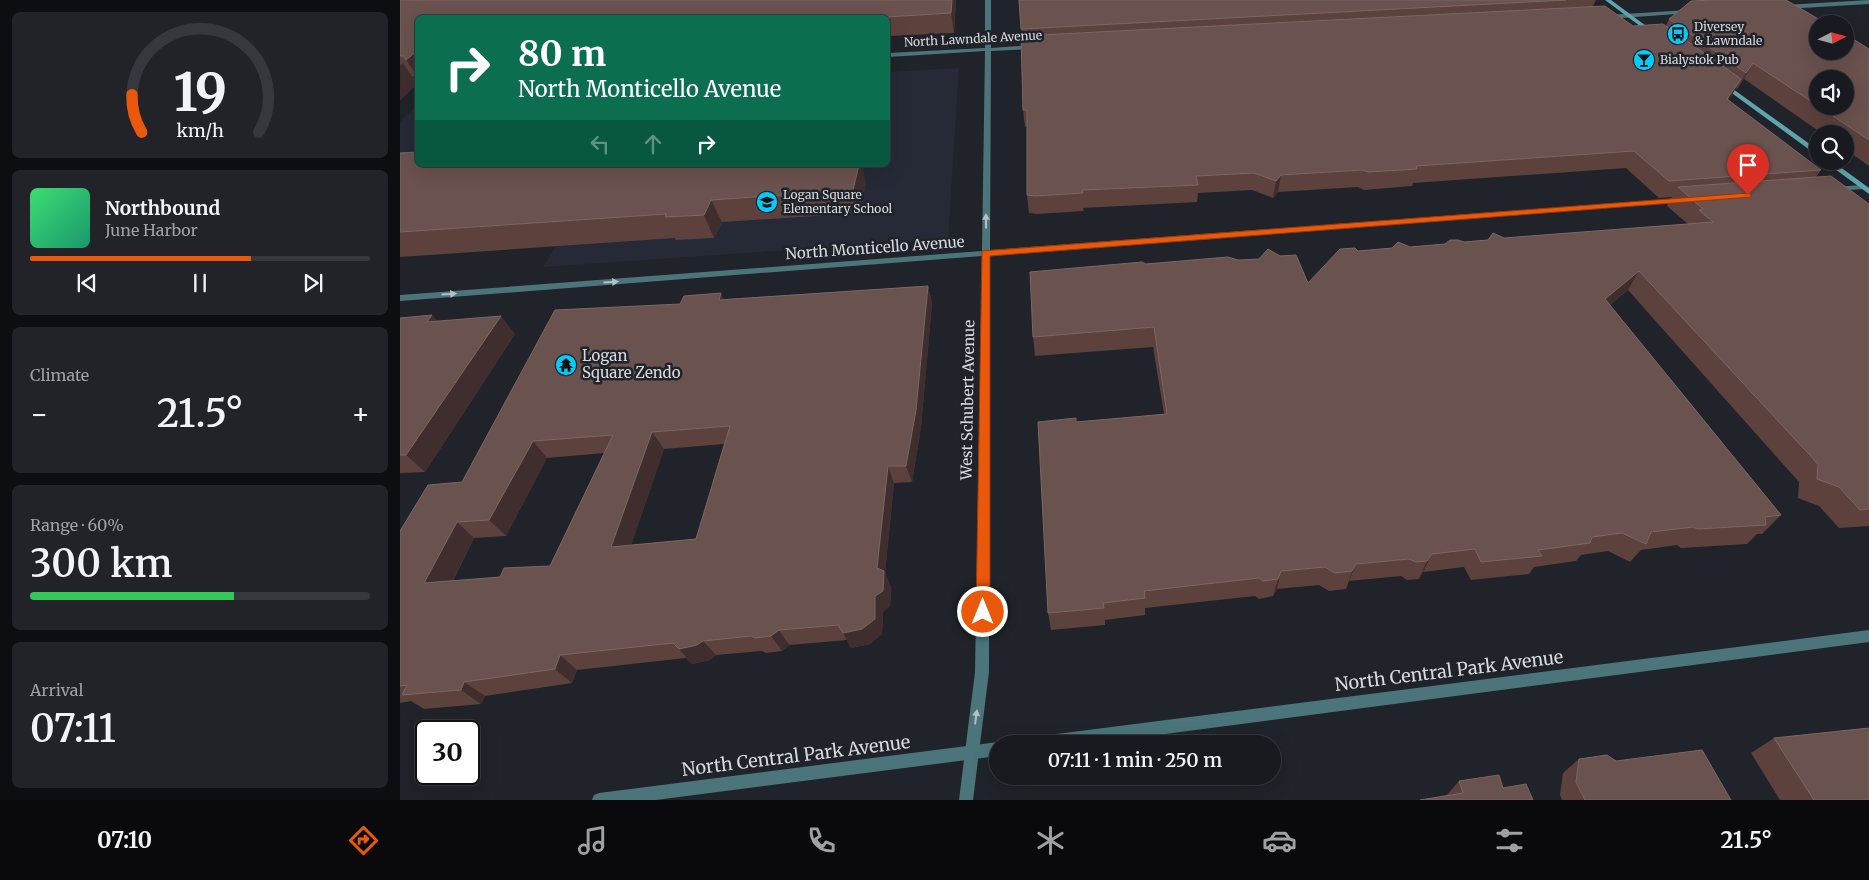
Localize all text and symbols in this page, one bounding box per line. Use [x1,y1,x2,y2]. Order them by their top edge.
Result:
north arrow [1809,15,1854,60]
map controls [1809,15,1854,170]
place label: Diversey & Lawndale [1694,19,1762,48]
bus stop icon: Diversey & Lawndale [1666,22,1690,46]
street label: North Lawndale Avenue [904,27,1042,50]
text: 80 m [518,32,606,76]
icon: right [435,35,500,100]
bar icon: Bialystok Pub [1632,48,1656,72]
place label: Bialystok Pub [1660,52,1739,67]
text: 19 [173,60,227,125]
button: sound [1809,70,1854,115]
text: North Monticello Avenue [518,75,781,103]
text: km/h [176,119,224,142]
button: search [1809,125,1854,170]
icon: left [586,130,614,158]
icon: ahead [639,130,667,158]
icon: right [692,130,720,158]
pin [1727,144,1769,195]
icon: arrive [1734,151,1762,179]
place label: Logan Square Elementary School [783,187,893,216]
school or university icon: Logan Square Elementary School [755,190,779,214]
text: Northbound [105,196,220,220]
one-way arrow [982,213,990,229]
text: June Harbor [105,220,198,240]
street label: North Monticello Avenue [785,232,965,263]
icon: previous [73,269,101,297]
icon: pause [186,269,214,297]
icon: next [299,269,327,297]
one-way arrow [603,277,619,285]
one-way arrow [441,290,457,298]
street label: West Schubert Avenue [957,320,978,481]
place label: Logan Square Zendo [582,346,681,382]
temple icon: Logan Square Zendo [554,353,578,377]
text: Climate [30,365,89,385]
text: 21.5° [157,390,243,437]
text: − [30,396,49,432]
text: + [351,396,370,432]
text: Range · 60% [30,515,124,535]
text: 300 km [30,540,172,587]
position arrow [956,585,1008,637]
street label: North Central Park Avenue [1333,645,1565,696]
text: Arrival [30,680,83,700]
text: 07:11 [30,705,116,752]
one-way arrow [973,709,981,725]
speed limit sign: 30 [415,720,480,785]
street label: North Central Park Avenue [680,730,912,781]
text: 07:11 · 1 min · 250 m [1048,748,1222,772]
icon: directions [346,823,381,858]
icon: music [575,823,610,858]
icon: phone [804,823,839,858]
icon: climate [1033,823,1068,858]
icon: car [1262,823,1297,858]
icon: filters [1492,823,1527,858]
text: 07:10 [97,826,152,854]
text: 21.5° [1721,826,1772,854]

